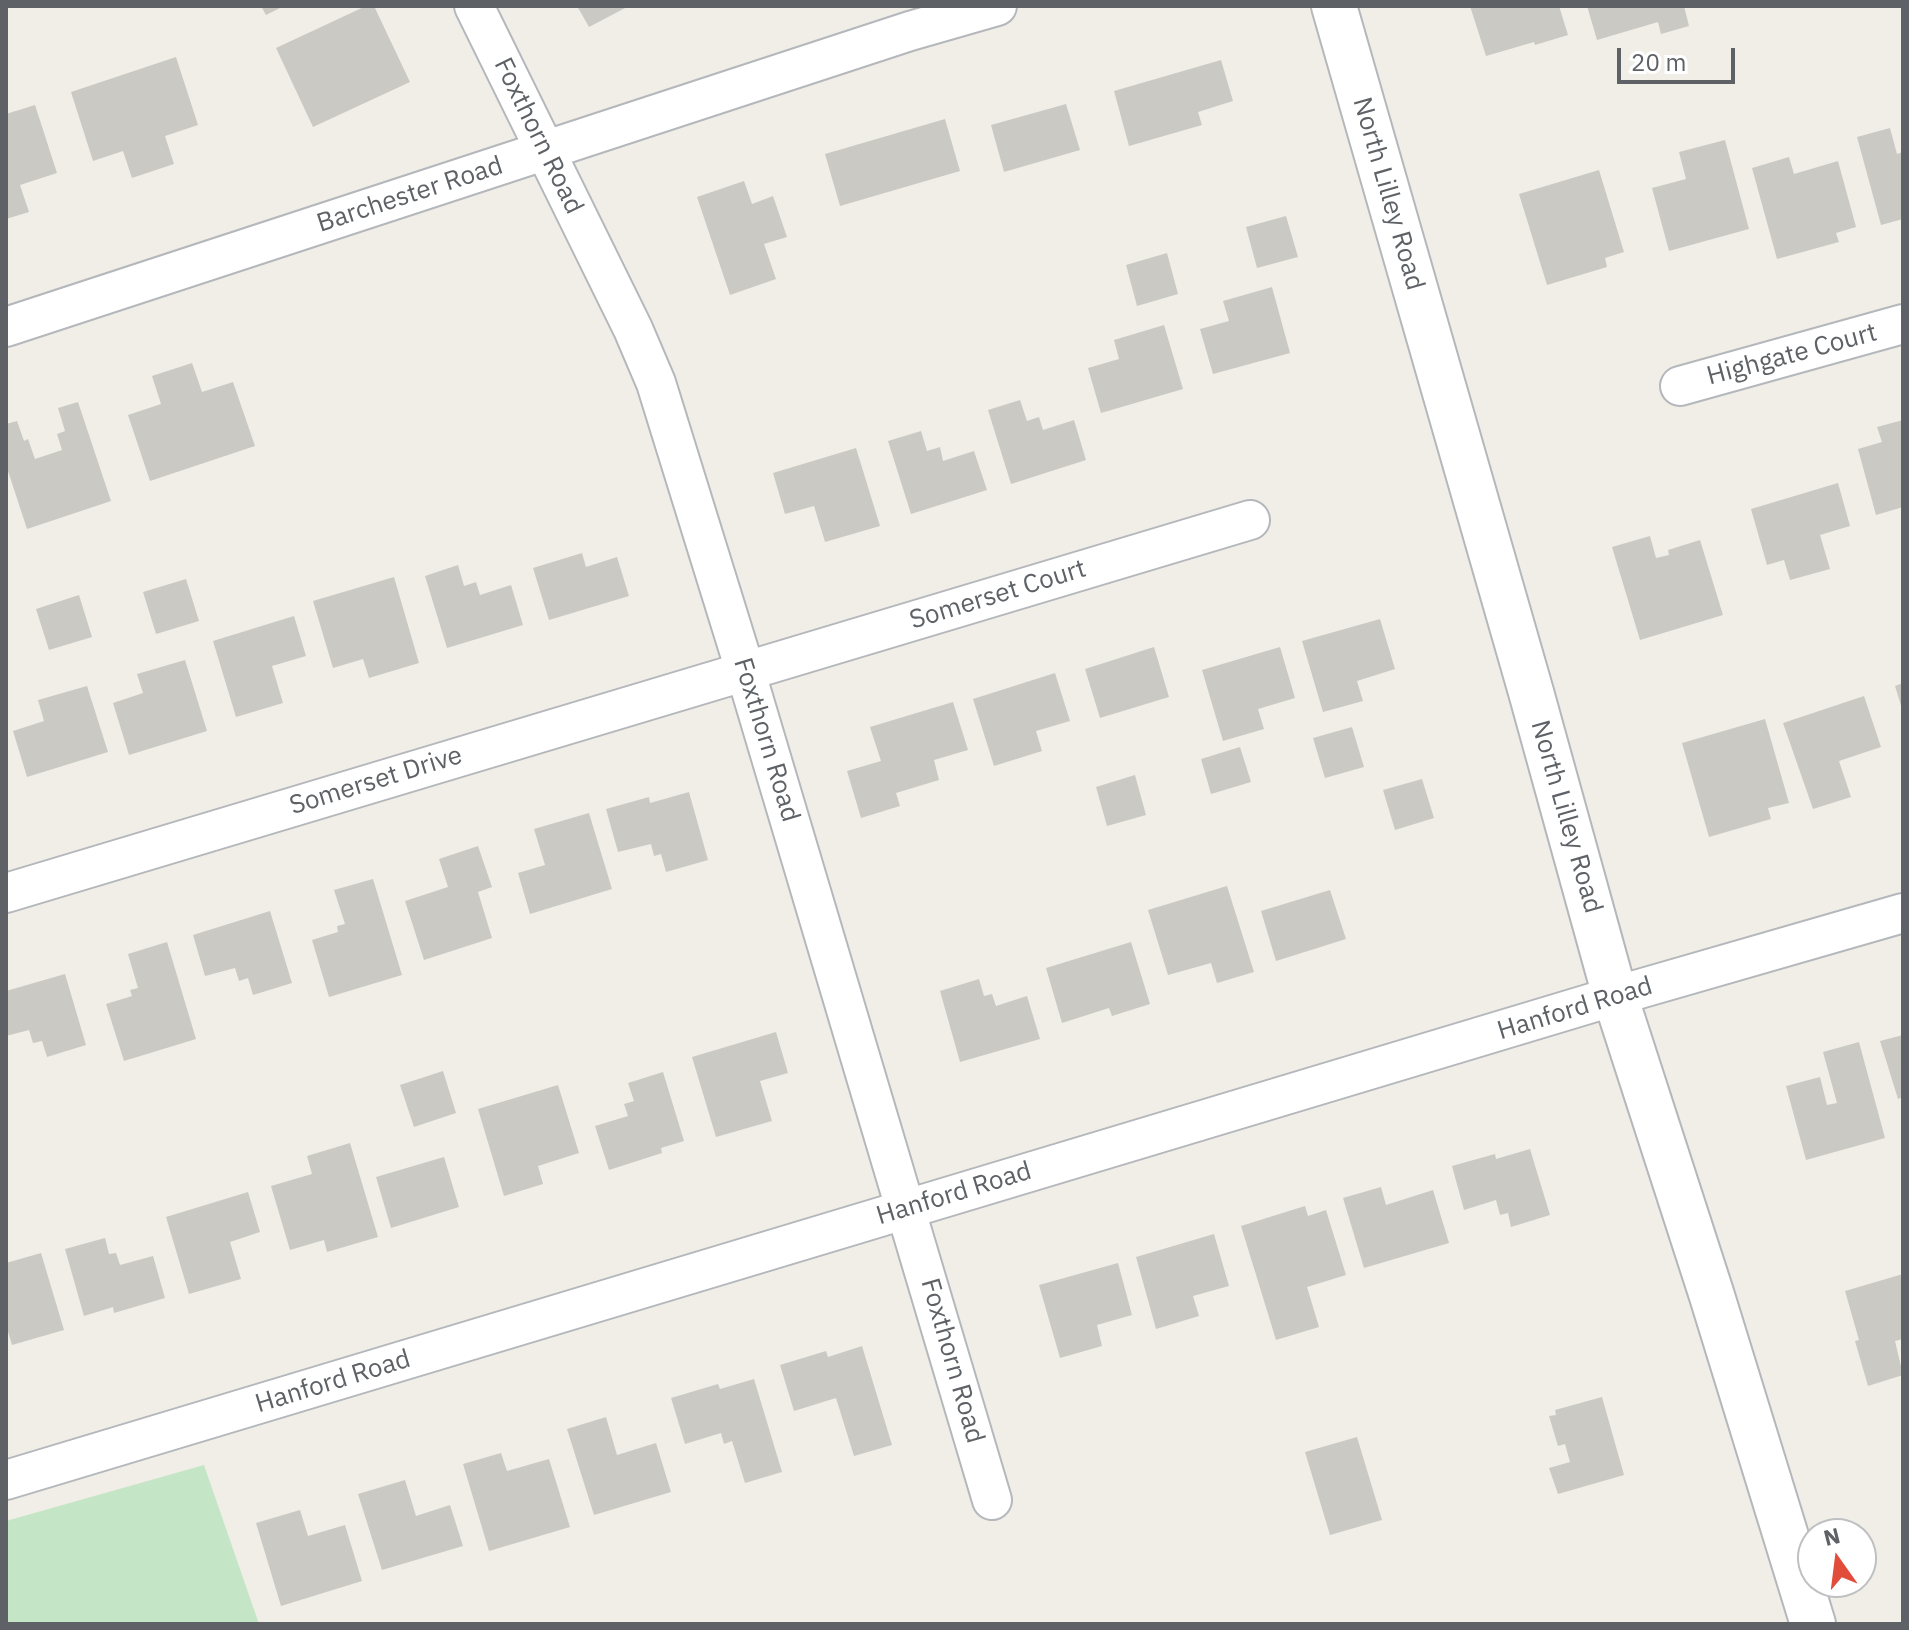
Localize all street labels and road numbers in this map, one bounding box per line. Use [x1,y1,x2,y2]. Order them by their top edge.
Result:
street label: Foxthorn Road [487,53,589,219]
street label: North Lilley Road [1346,94,1430,294]
street label: Barchester Road [313,150,507,240]
street label: Highgate Court [1704,317,1880,393]
street label: Somerset Court [906,553,1090,637]
street label: Foxthorn Road [726,654,806,826]
street label: North Lilley Road [1524,717,1608,917]
street label: Somerset Drive [286,740,466,822]
street label: Hanford Road [1494,971,1656,1047]
street label: Hanford Road [873,1156,1035,1232]
street label: Foxthorn Road [914,1275,990,1447]
street label: Hanford Road [252,1344,414,1420]

